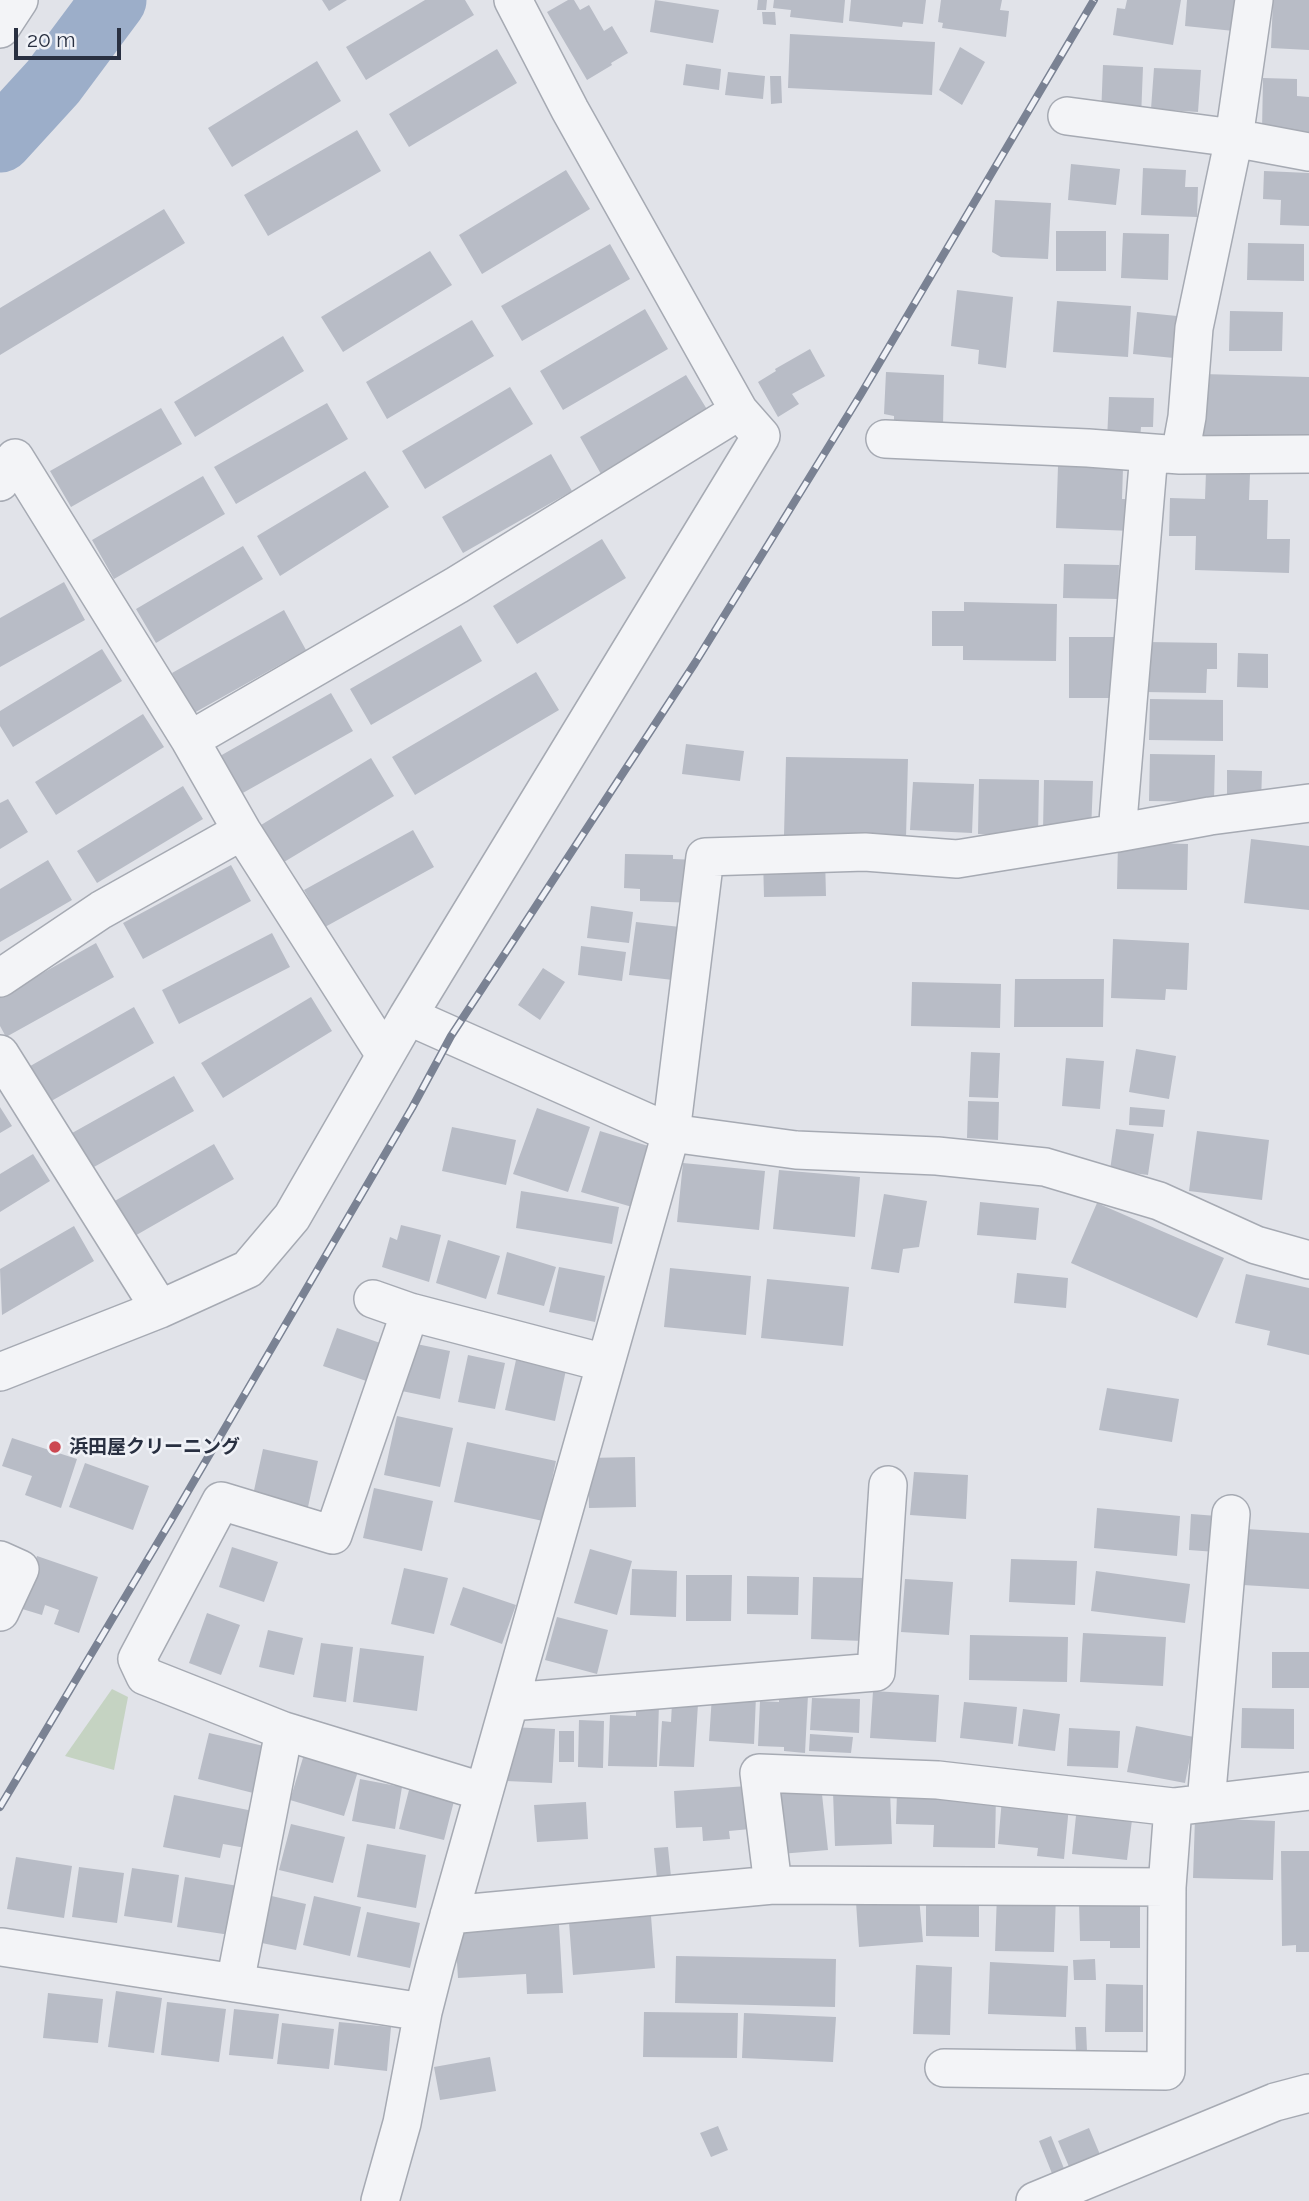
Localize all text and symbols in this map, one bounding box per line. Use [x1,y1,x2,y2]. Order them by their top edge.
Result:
scale bar [18,14,124,58]
text: 20 m [27,27,75,52]
place label: 浜田屋クリーニング [69,1436,240,1458]
marker: 浜田屋クリーニング [47,1439,63,1455]

